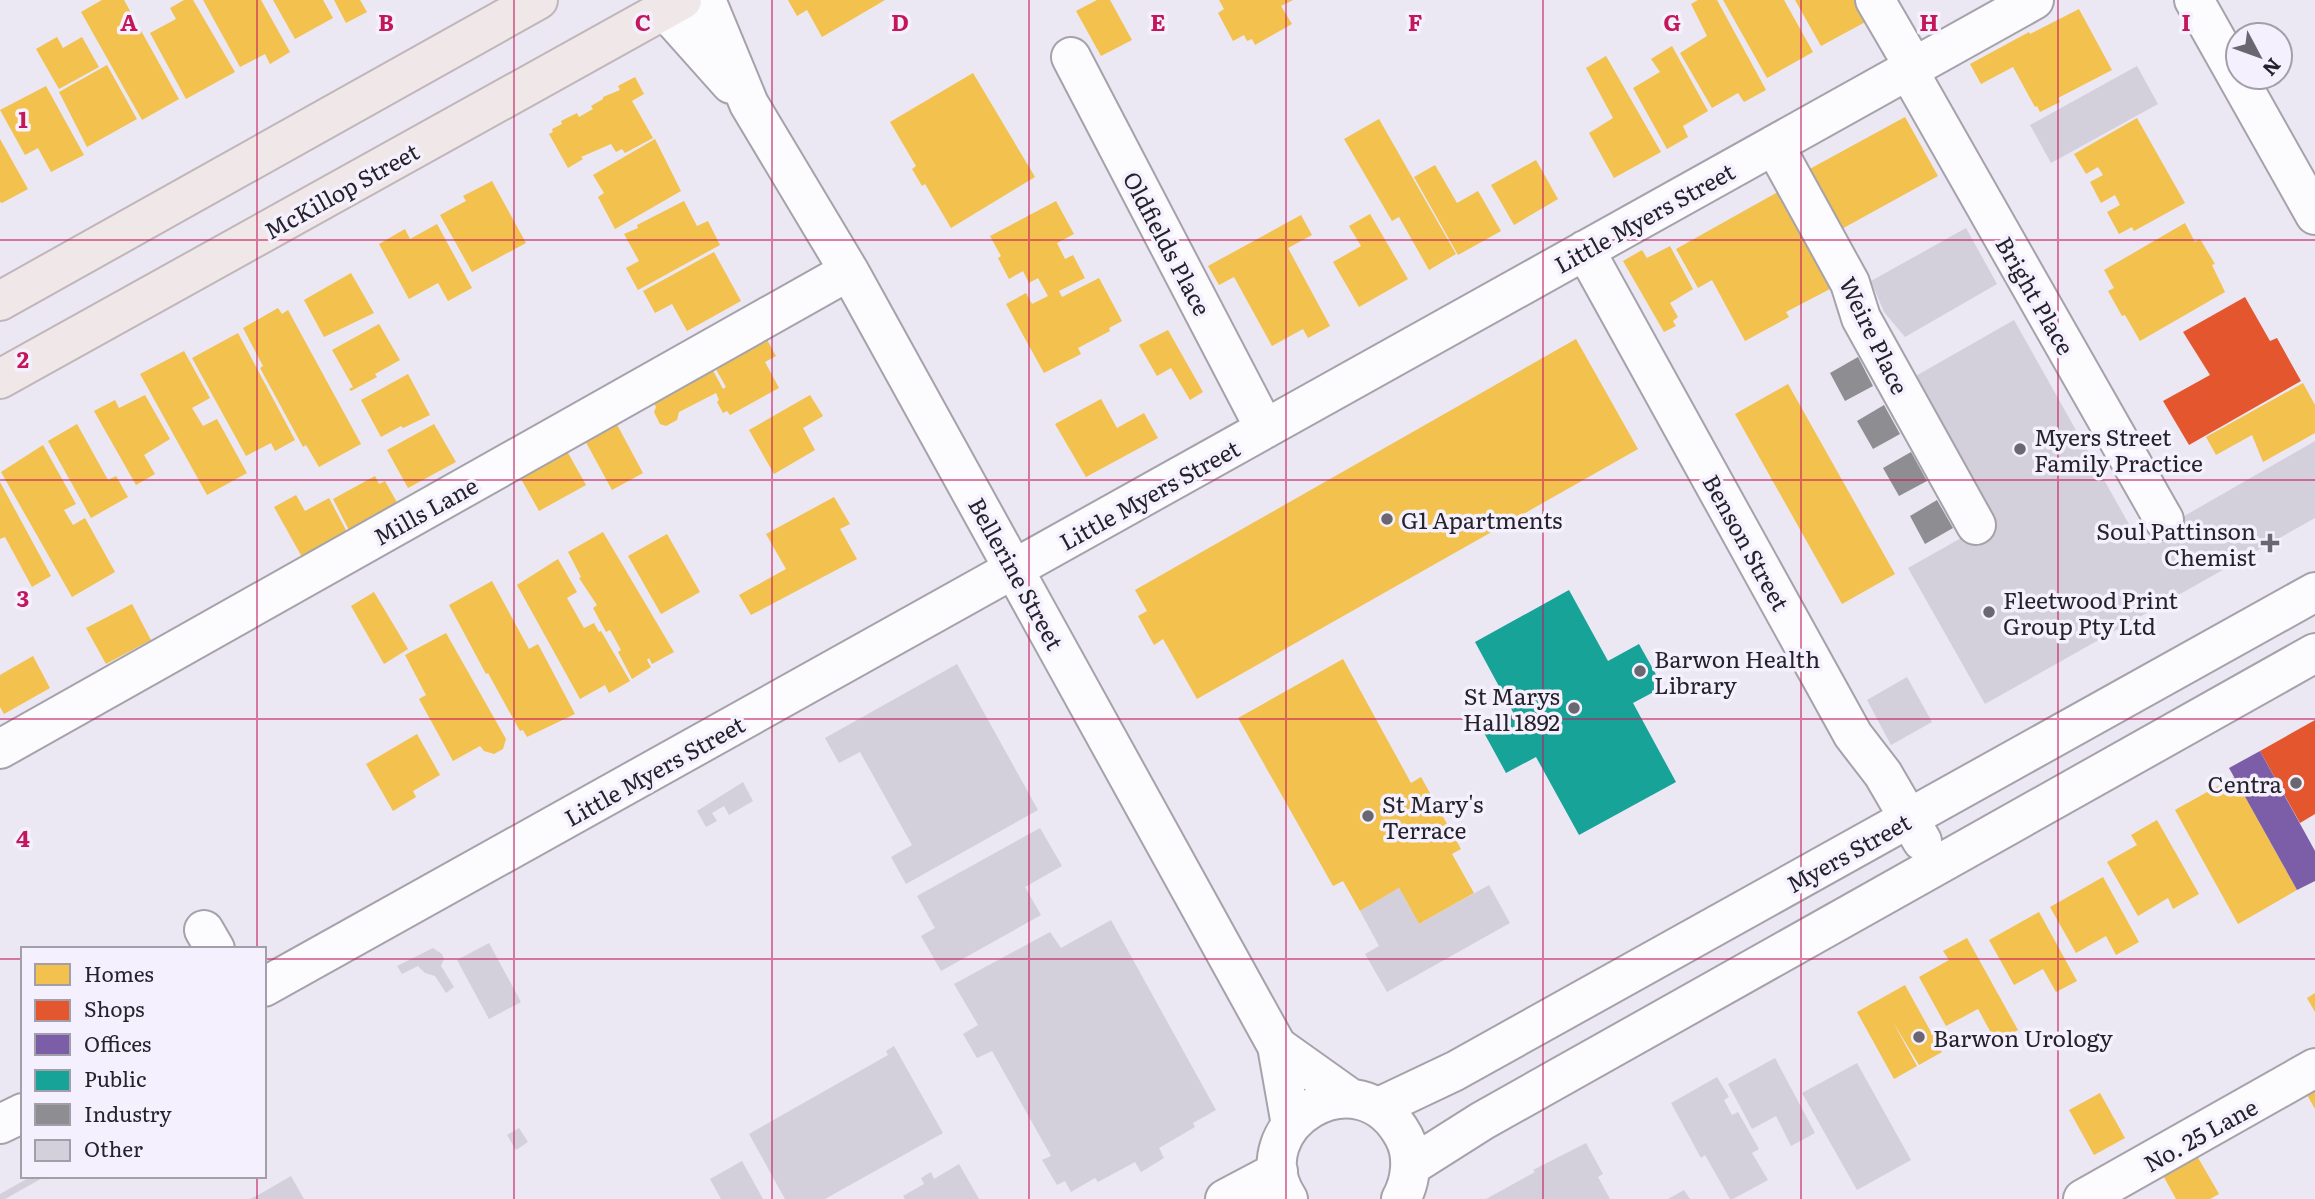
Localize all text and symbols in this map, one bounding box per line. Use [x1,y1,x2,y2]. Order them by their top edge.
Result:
text: A [120,4,138,38]
text: B [378,4,394,38]
text: C [635,4,651,38]
text: D [891,4,909,38]
text: E [1150,4,1166,38]
text: F [1408,4,1423,38]
text: G [1663,4,1681,38]
text: H [1919,4,1939,38]
text: I [2181,4,2191,38]
north arrow [2224,21,2294,91]
text: N [2257,53,2288,83]
text: 1 [18,101,28,135]
street label: McKillop Street [257,133,425,247]
street label: Little Myers Street [1548,153,1741,281]
street label: Oldfields Place [1116,165,1220,321]
street label: Bright Place [1988,229,2084,361]
street label: Weire Place [1832,271,1918,400]
text: 2 [17,341,29,375]
place label: Myers Street Family Practice [2034,419,2203,479]
street label: Little Myers Street [1053,430,1246,558]
marker: Myers Street Family Practice [2012,441,2028,457]
street label: Mills Lane [367,467,483,553]
street label: Benson Street [1695,468,1799,617]
street label: Bellerine Street [961,491,1073,656]
place label: G1 Apartments [1401,502,1562,536]
marker: G1 Apartments [1379,511,1395,527]
place label: Soul Pattinson Chemist [2096,513,2257,573]
marker: Soul Pattinson Chemist [2262,535,2278,551]
text: 3 [17,580,29,614]
place label: Fleetwood Print Group Pty Ltd [2003,582,2178,642]
marker: Fleetwood Print Group Pty Ltd [1981,604,1997,620]
place label: Barwon Health Library [1654,641,1820,701]
marker: Barwon Health Library [1632,663,1648,679]
place label: St Marys Hall 1892 [1463,678,1560,738]
marker: St Marys Hall 1892 [1566,700,1582,716]
street label: Little Myers Street [558,706,751,834]
place label: Centra [2208,766,2283,800]
marker: Centra [2288,775,2304,791]
place label: St Mary's Terrace [1382,786,1483,846]
street label: Myers Street [1780,804,1917,900]
marker: St Mary's Terrace [1360,808,1376,824]
text: 4 [16,820,30,854]
legend [21,947,266,1178]
text: Homes [84,957,154,988]
text: Shops [84,992,145,1023]
place label: Barwon Urology [1933,1020,2113,1054]
text: Offices [84,1027,151,1058]
marker: Barwon Urology [1911,1029,1927,1045]
text: Public [84,1062,146,1093]
street label: No. 25 Lane [2137,1089,2263,1179]
text: Industry [84,1097,172,1128]
text: Other [84,1132,143,1163]

